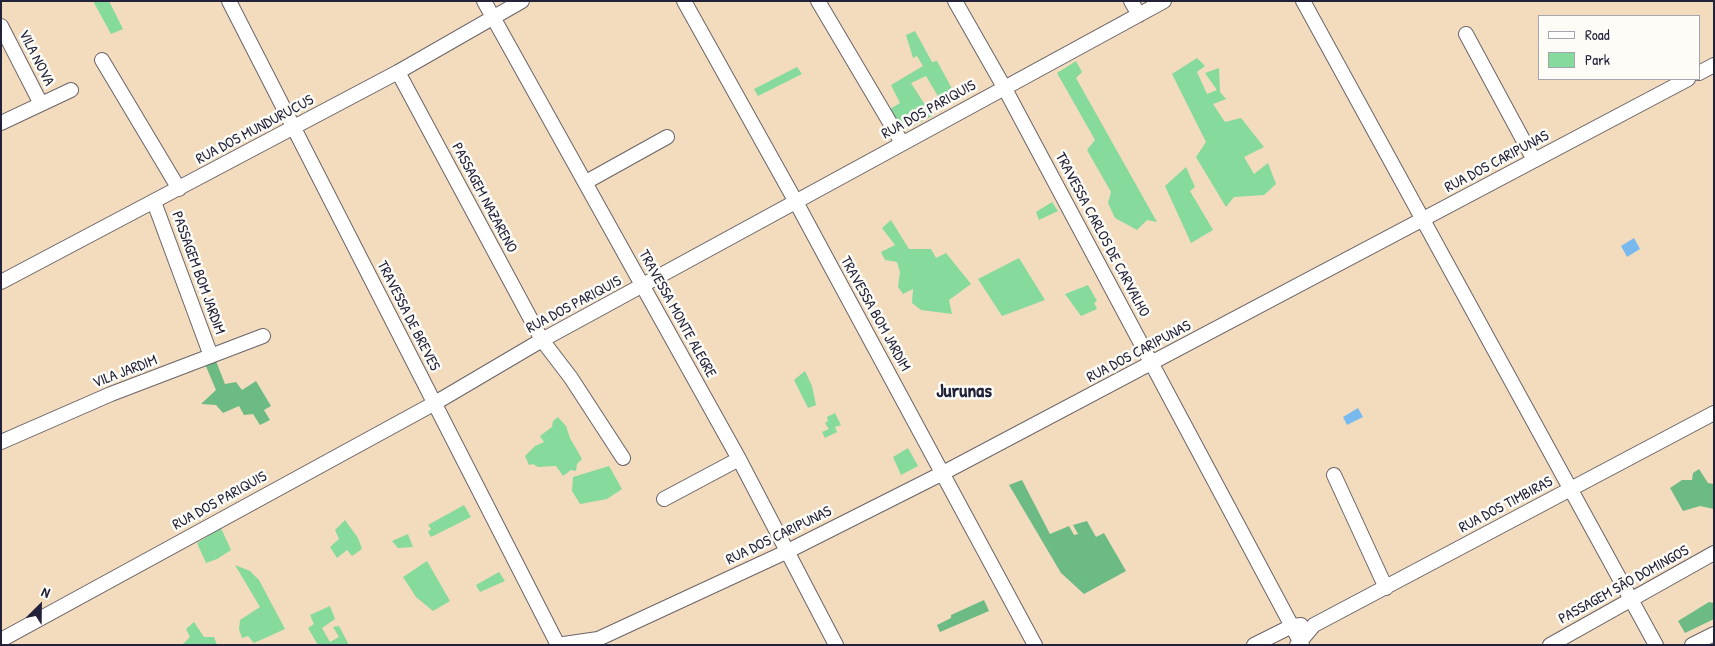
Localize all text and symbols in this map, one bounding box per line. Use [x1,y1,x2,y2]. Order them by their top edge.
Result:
legend [1538,15,1700,80]
text: Road [1585,24,1610,45]
street label: VILA NOVA [14,27,58,89]
text: Park [1585,49,1610,70]
street label: RUA DOS PARIQUIS [879,77,979,143]
street label: RUA DOS MUNDURUCUS [193,91,317,169]
street label: RUA DOS CARIPUNAS [1442,127,1552,197]
street label: PASSAGEM NAZARENO [447,140,521,256]
street label: TRAVESSA CARLOS DE CARVALHO [1051,150,1153,320]
street label: PASSAGEM BOM JARDIM [167,209,229,337]
street label: TRAVESSA MONTE ALEGRE [634,247,720,381]
street label: TRAVESSA BOM JARDIM [836,254,914,374]
street label: TRAVESSA DE BREVES [373,258,443,374]
street label: RUA DOS PARIQUIS [523,272,625,338]
street label: RUA DOS CARIPUNAS [1084,317,1194,387]
street label: VILA JARDIM [90,351,160,393]
district label: Jurunas [936,380,992,404]
street label: RUA DOS PARIQUIS [170,468,270,534]
street label: RUA DOS TIMBIRAS [1456,473,1556,537]
street label: RUA DOS CARIPUNAS [723,503,835,569]
street label: PASSAGEM SÃO DOMINGOS [1556,542,1692,628]
north arrow [15,581,65,631]
text: N [39,582,53,602]

